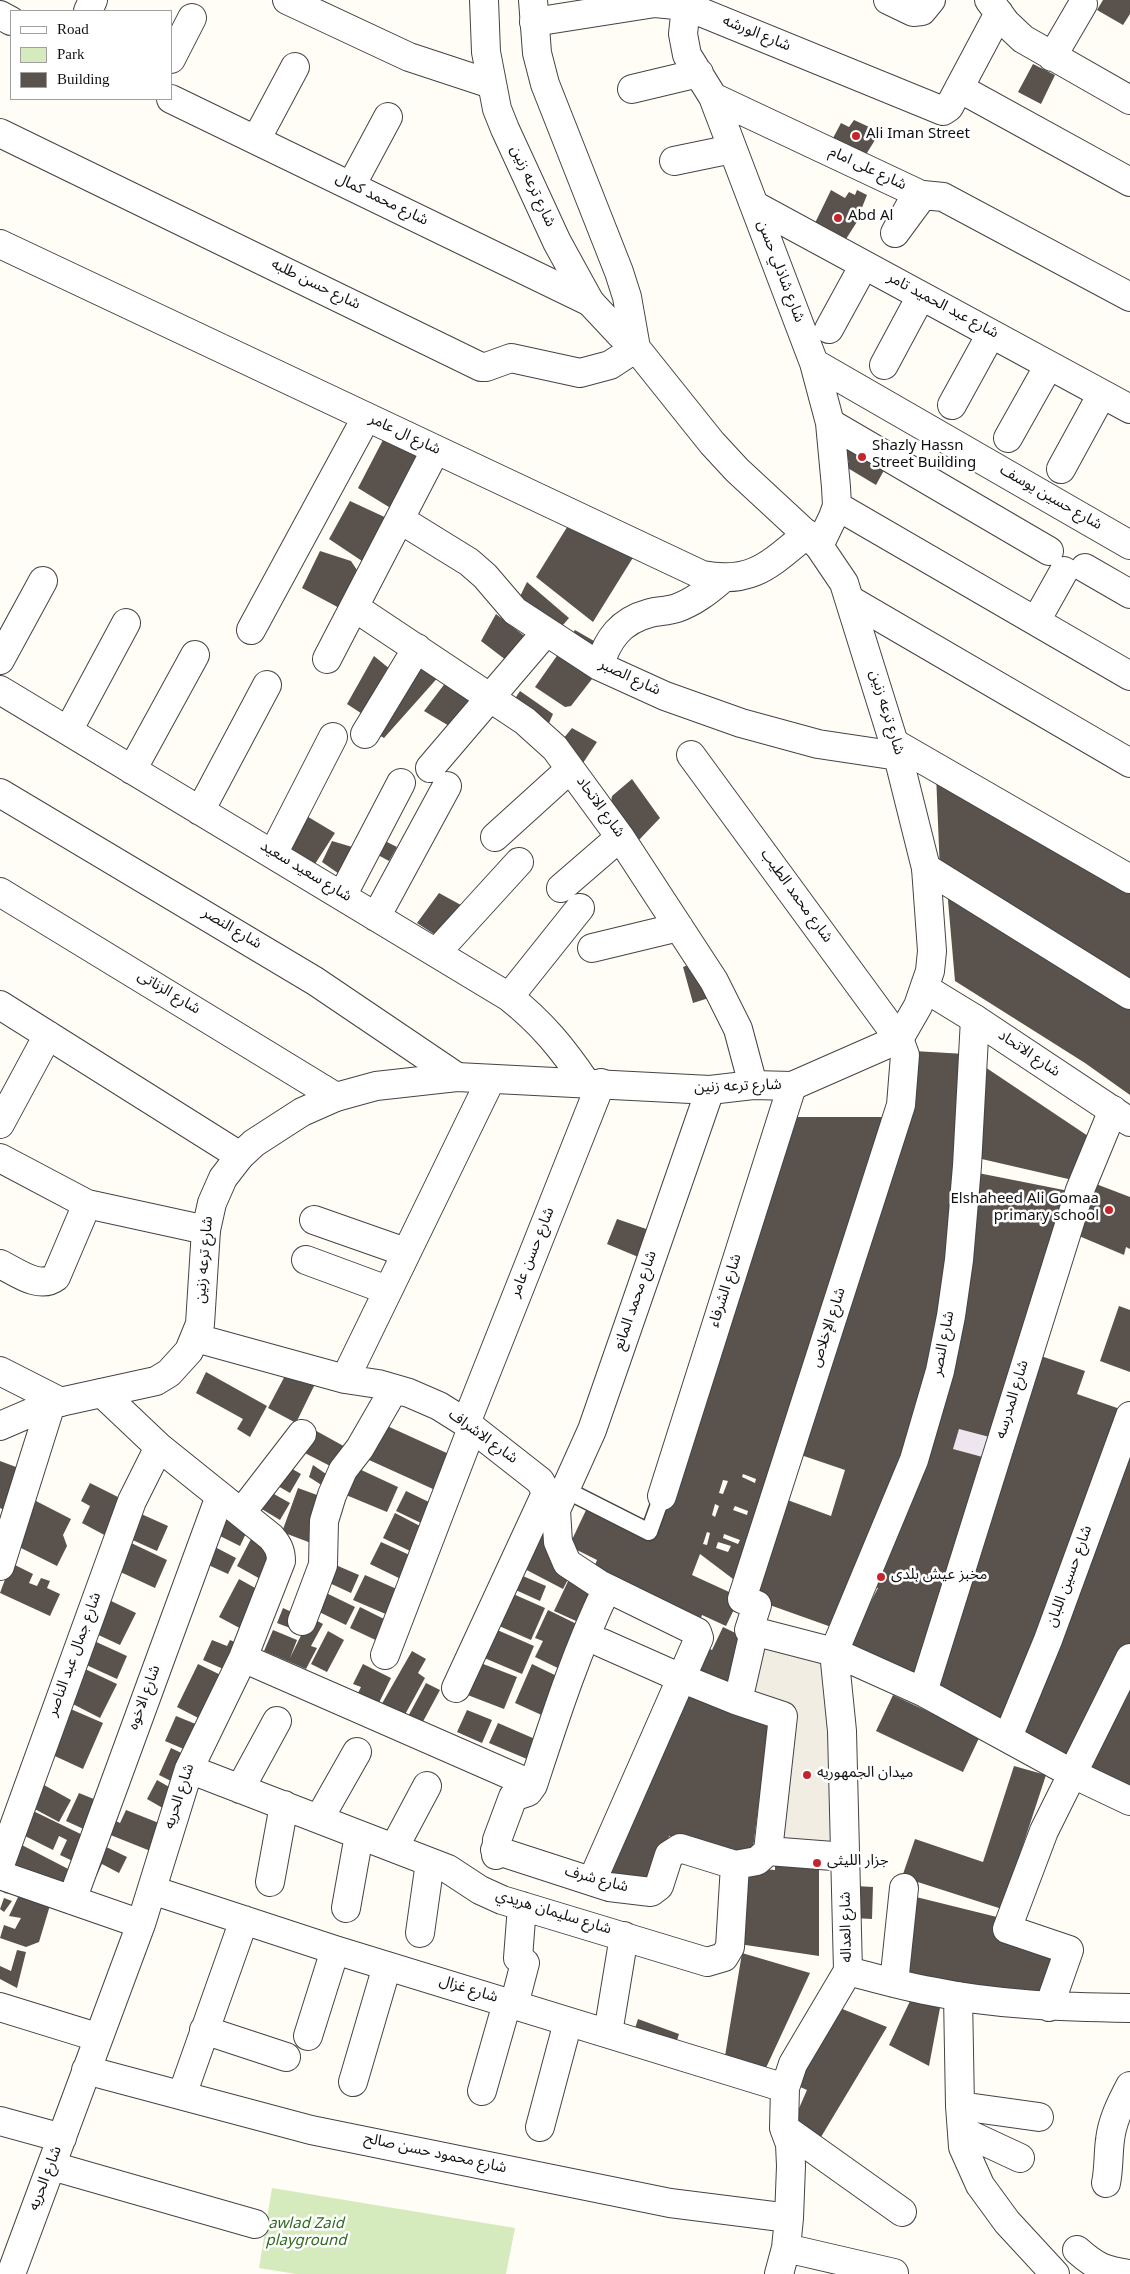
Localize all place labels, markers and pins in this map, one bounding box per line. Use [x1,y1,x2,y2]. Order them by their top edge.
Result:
place label: Ali Iman Street [866,127,970,145]
marker: Ali Iman Street [850,130,862,142]
place label: Abd Al [848,209,893,227]
marker: Abd Al [832,212,844,224]
place label: Shazly Hassn Street Building [872,439,976,474]
marker: Shazly Hassn Street Building [856,451,868,463]
place label: Elshaheed Ali Gomaa primary school [951,1192,1099,1227]
marker: Elshaheed Ali Gomaa primary school [1103,1204,1115,1216]
place label: مخبز عيش بلدى [891,1568,987,1586]
marker: مخبز عيش بلدى [875,1571,887,1583]
place label: ميدان الجمهوريه [817,1766,913,1784]
marker: ميدان الجمهوريه [801,1769,813,1781]
place label: جزار الليثى [827,1854,889,1872]
marker: جزار الليثى [811,1857,823,1869]

